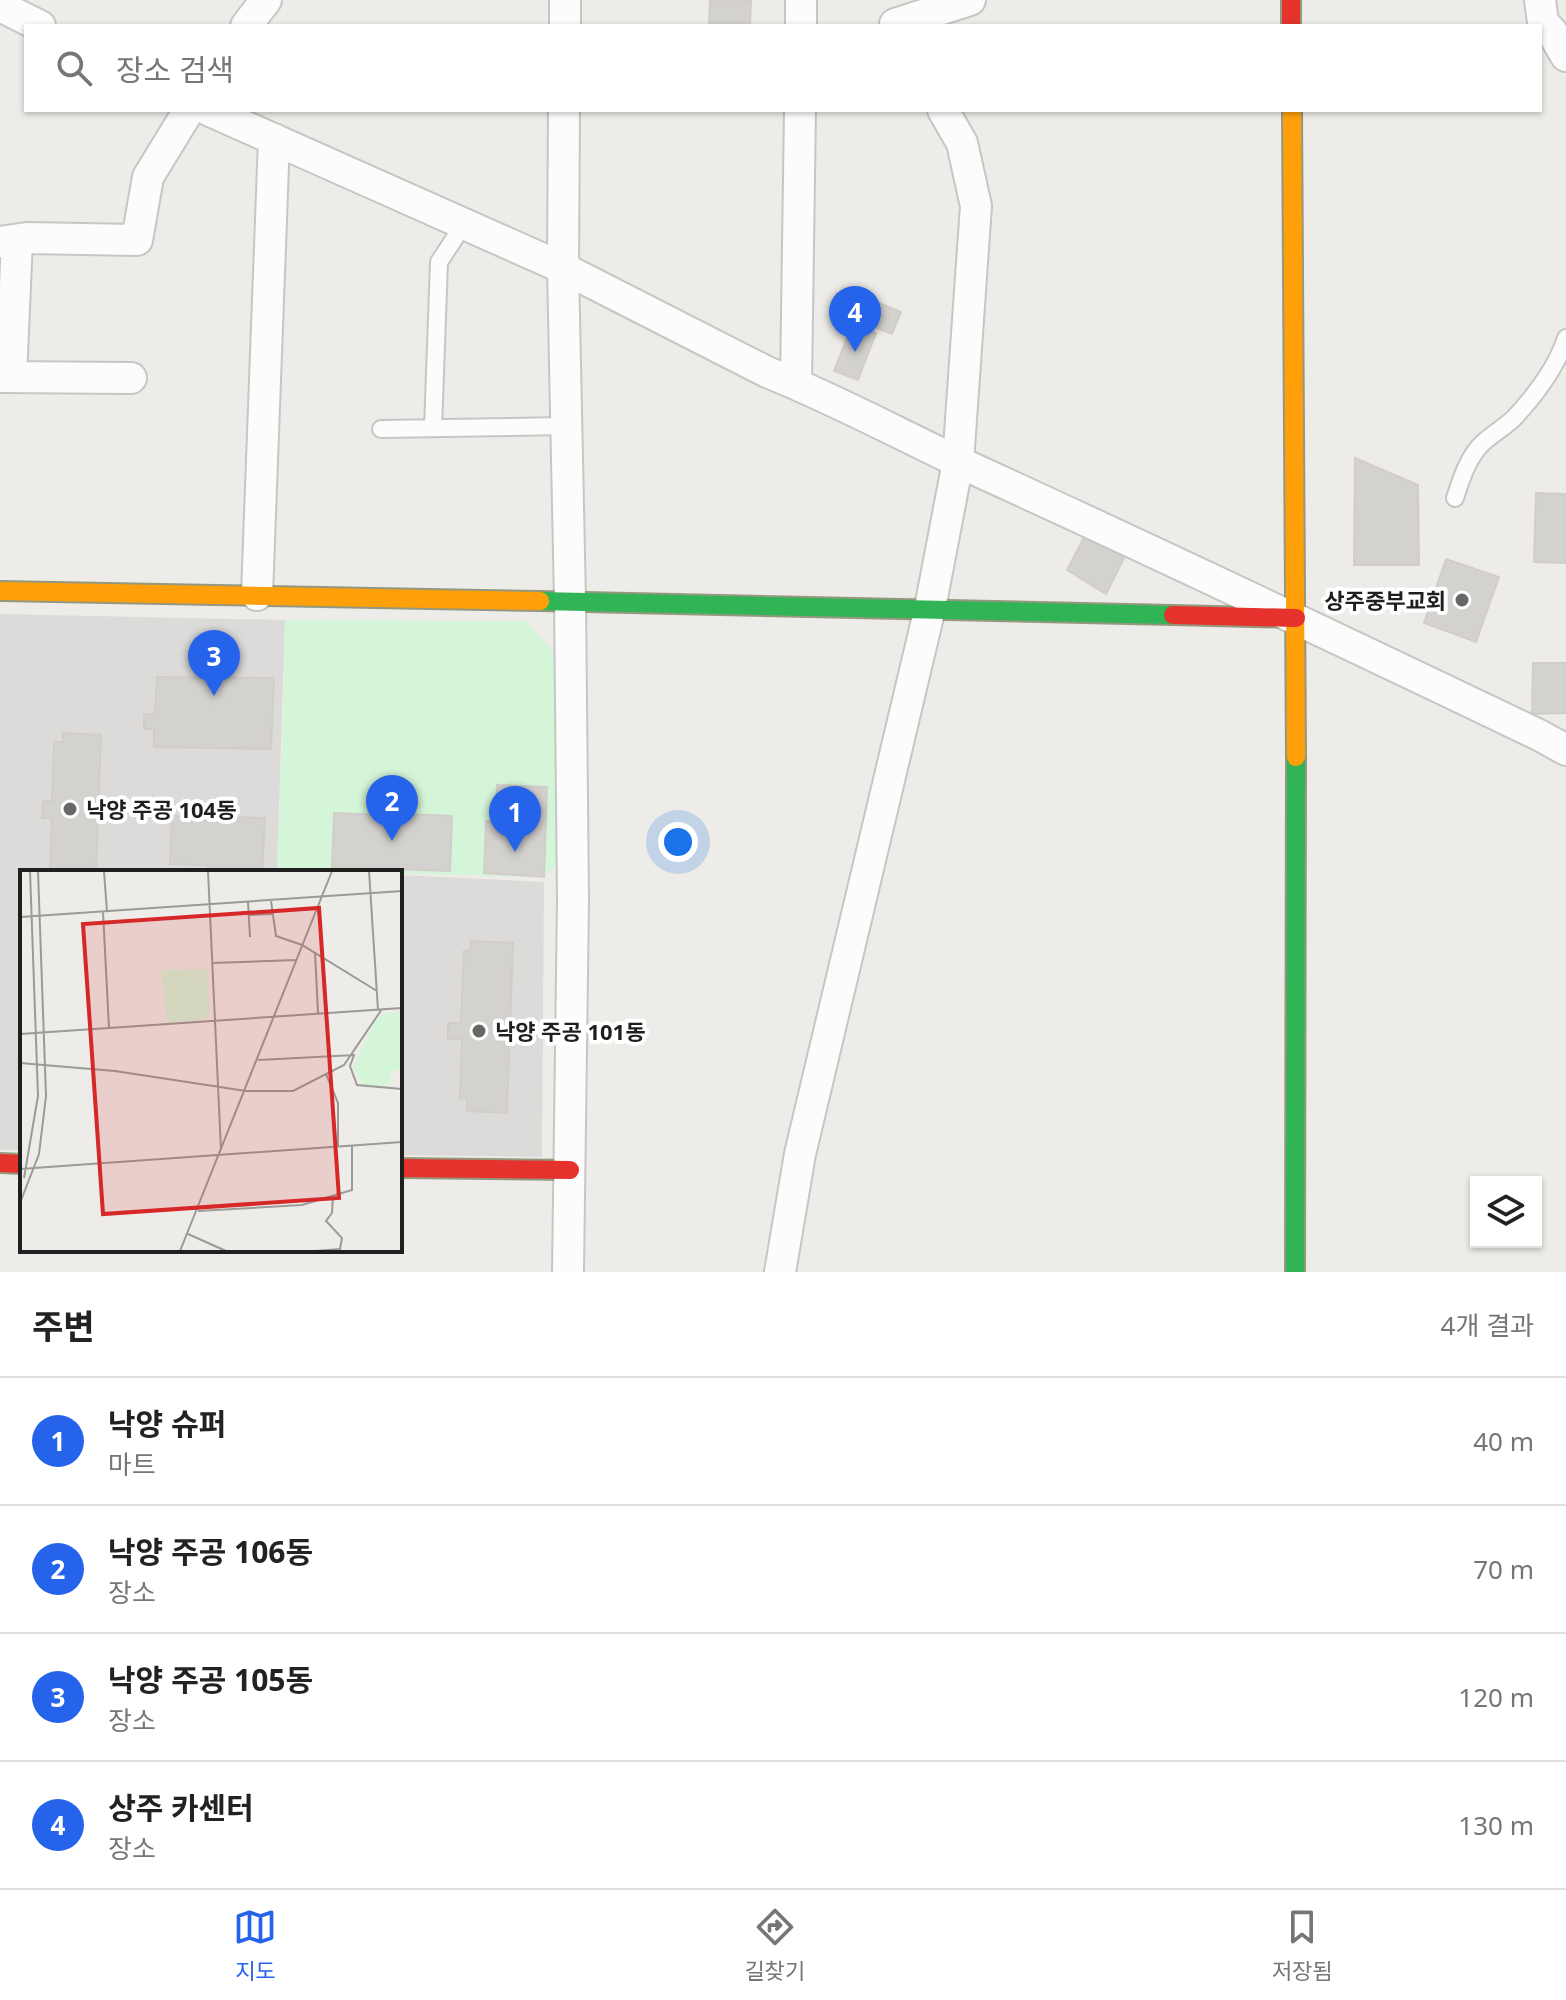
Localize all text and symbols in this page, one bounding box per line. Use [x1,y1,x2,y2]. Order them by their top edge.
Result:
search box [24,24,1542,112]
icon: search [52,46,96,90]
text: 장소 검색 [116,49,234,90]
pin: 4 [829,286,881,352]
place label: 상주중부교회 [1325,585,1446,615]
marker: 상주중부교회 [1453,591,1471,609]
pin: 3 [188,630,240,696]
pin: 2 [366,775,418,841]
pin: 1 [489,786,541,852]
place label: 낙양 주공 104동 [86,794,236,824]
marker: 낙양 주공 104동 [61,800,79,818]
your location [658,822,698,862]
inset map [20,870,402,1252]
place label: 낙양 주공 101동 [495,1016,645,1046]
marker: 낙양 주공 101동 [470,1022,488,1040]
map controls [1470,1176,1542,1248]
button: layers [1470,1176,1542,1248]
text: 주변 [32,1303,95,1349]
text: 4개 결과 [1441,1307,1534,1343]
text: 낙양 슈퍼 [108,1403,226,1444]
text: 1 [51,1423,65,1459]
text: 40 m [1473,1423,1534,1459]
text: 마트 [108,1446,156,1482]
text: 낙양 주공 106동 [108,1531,313,1572]
text: 2 [51,1551,65,1587]
text: 70 m [1473,1551,1534,1587]
text: 장소 [108,1574,156,1610]
text: 낙양 주공 105동 [108,1659,313,1700]
text: 3 [51,1679,65,1715]
text: 120 m [1458,1679,1534,1715]
text: 장소 [108,1702,156,1738]
text: 상주 카센터 [108,1787,254,1828]
text: 4 [51,1807,65,1843]
text: 130 m [1458,1807,1534,1843]
text: 장소 [108,1830,156,1866]
tab: 지도 [233,1905,277,1985]
tab: 길찾기 [744,1905,805,1985]
tab: 저장됨 [1272,1905,1333,1985]

